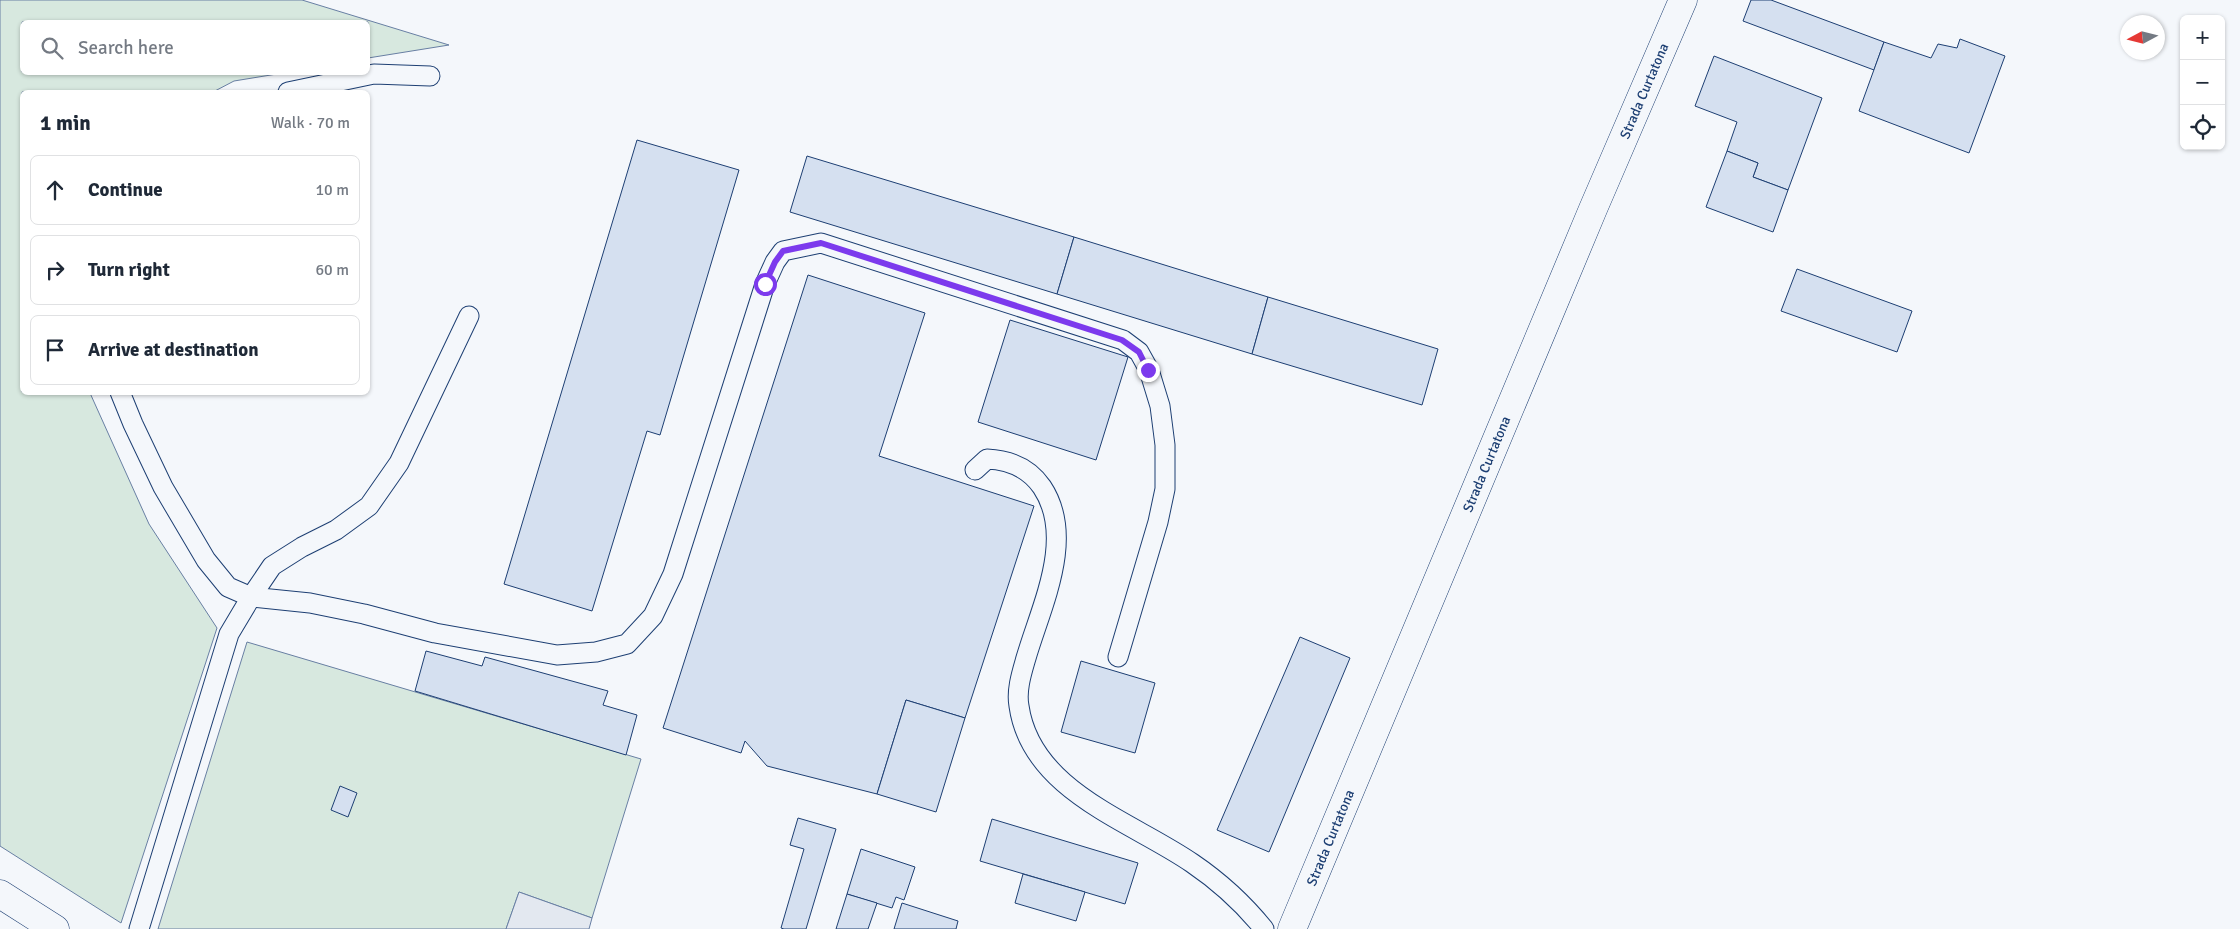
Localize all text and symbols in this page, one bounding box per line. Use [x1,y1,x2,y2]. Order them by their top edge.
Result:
north arrow [2120,15,2165,60]
map controls [2180,15,2225,150]
button: + [2180,15,2225,60]
search box [20,20,370,75]
icon: search [38,34,66,62]
text: Search here [78,36,174,60]
street label: Strada Curtatona [1616,41,1672,142]
button: − [2180,60,2225,105]
button: locate [2180,105,2225,150]
text: 1 min [40,110,91,136]
text: Walk · 70 m [271,113,350,133]
icon: ahead [41,176,69,204]
text: Continue [88,178,163,202]
text: 10 m [315,180,349,200]
icon: right [41,256,69,284]
text: Turn right [88,258,170,282]
text: 60 m [315,260,349,280]
route start [754,273,777,296]
icon: arrive [41,336,69,364]
text: Arrive at destination [88,338,259,362]
route end [1137,359,1160,382]
street label: Strada Curtatona [1459,414,1514,515]
street label: Strada Curtatona [1303,787,1358,888]

